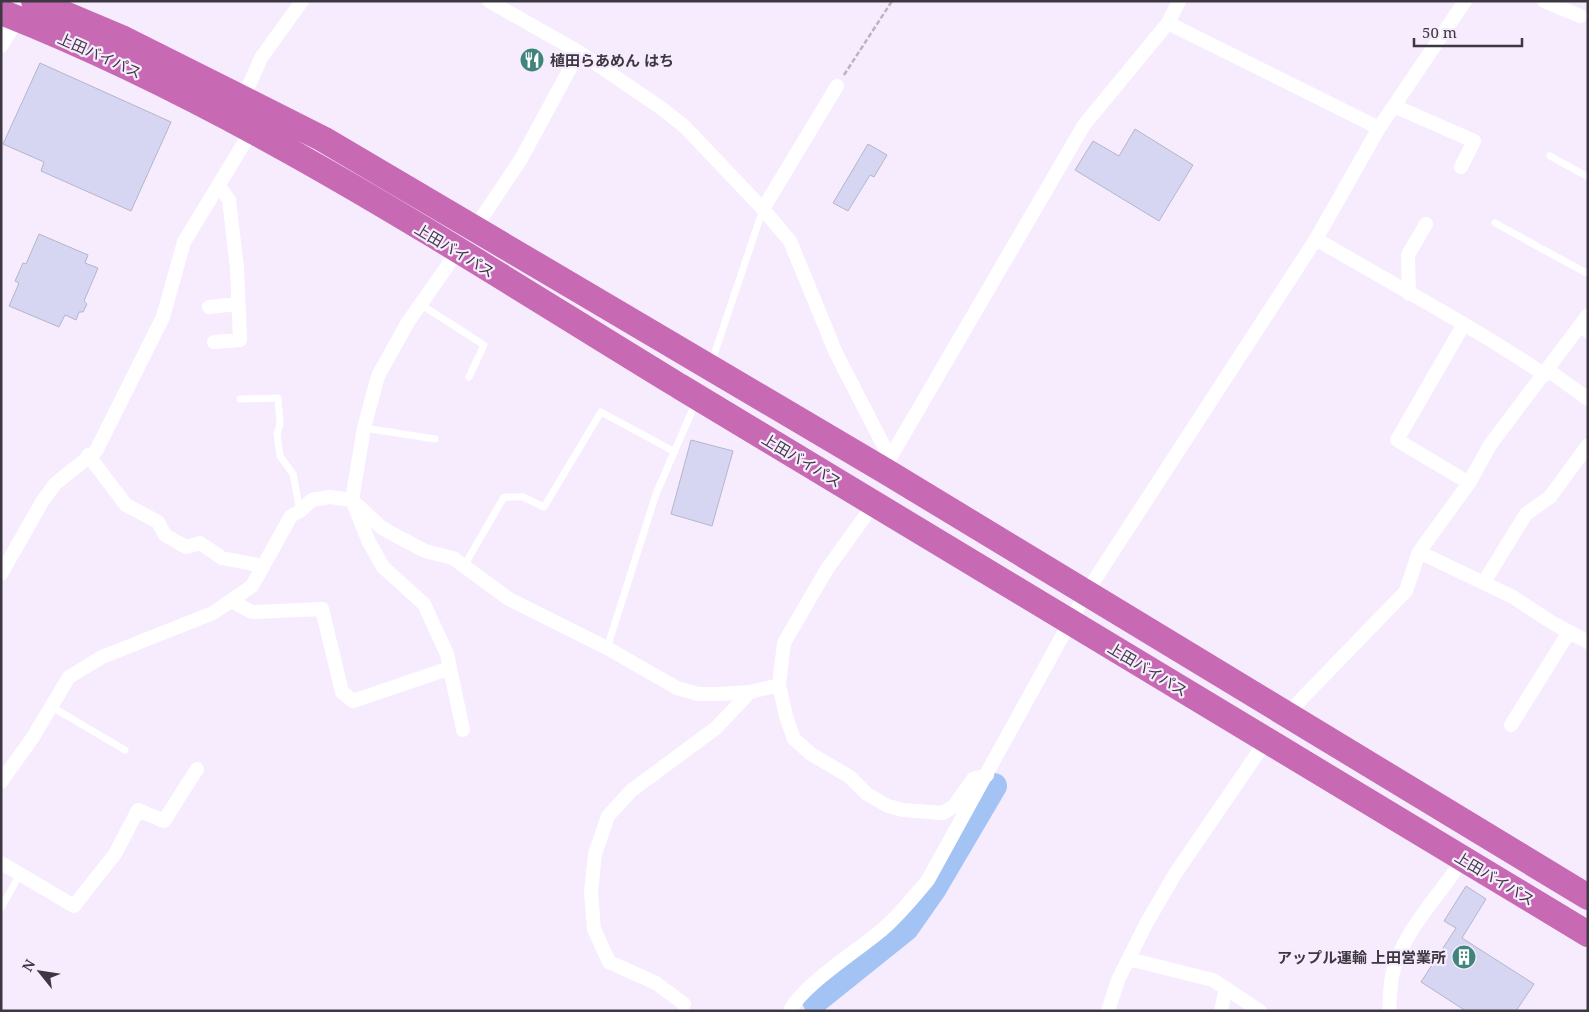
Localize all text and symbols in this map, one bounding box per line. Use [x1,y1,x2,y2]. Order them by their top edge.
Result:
scale bar [1414,15,1522,47]
text: 50 m [1422,22,1457,42]
street label: 上田バイパス [55,28,145,82]
restaurant icon: 植田らあめん はち [519,47,545,73]
place label: 植田らあめん はち [550,50,674,70]
street label: 上田バイパス [411,218,499,282]
street label: 上田バイパス [758,428,846,492]
street label: 上田バイパス [1104,637,1192,701]
street label: 上田バイパス [1451,846,1539,910]
building icon: アップル運輸 上田営業所 [1451,944,1477,970]
north arrow [15,947,65,997]
place label: アップル運輸 上田営業所 [1277,947,1446,967]
text: N [17,956,39,975]

